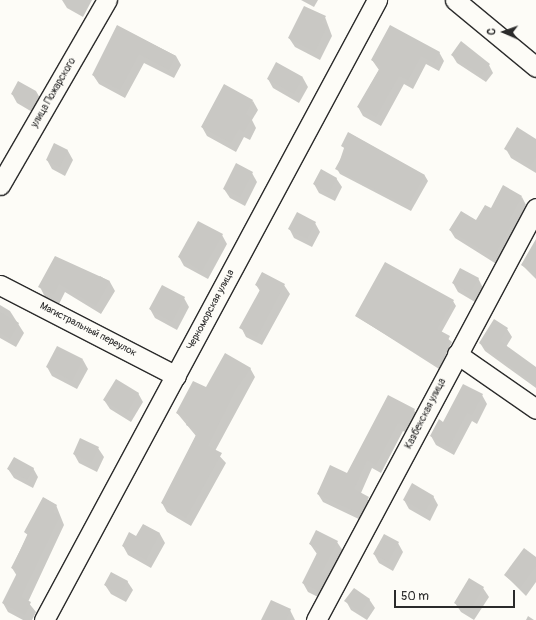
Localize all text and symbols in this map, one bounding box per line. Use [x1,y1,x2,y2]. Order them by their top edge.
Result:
north arrow [484,12,524,52]
text: С [485,28,498,35]
street label: улица Пожарского [29,56,79,130]
street label: Черноморская улица [185,268,237,352]
street label: Магистральный переулок [38,300,138,360]
street label: Казбекская улица [403,377,449,451]
scale bar [396,582,517,608]
text: 50 m [401,589,429,604]

